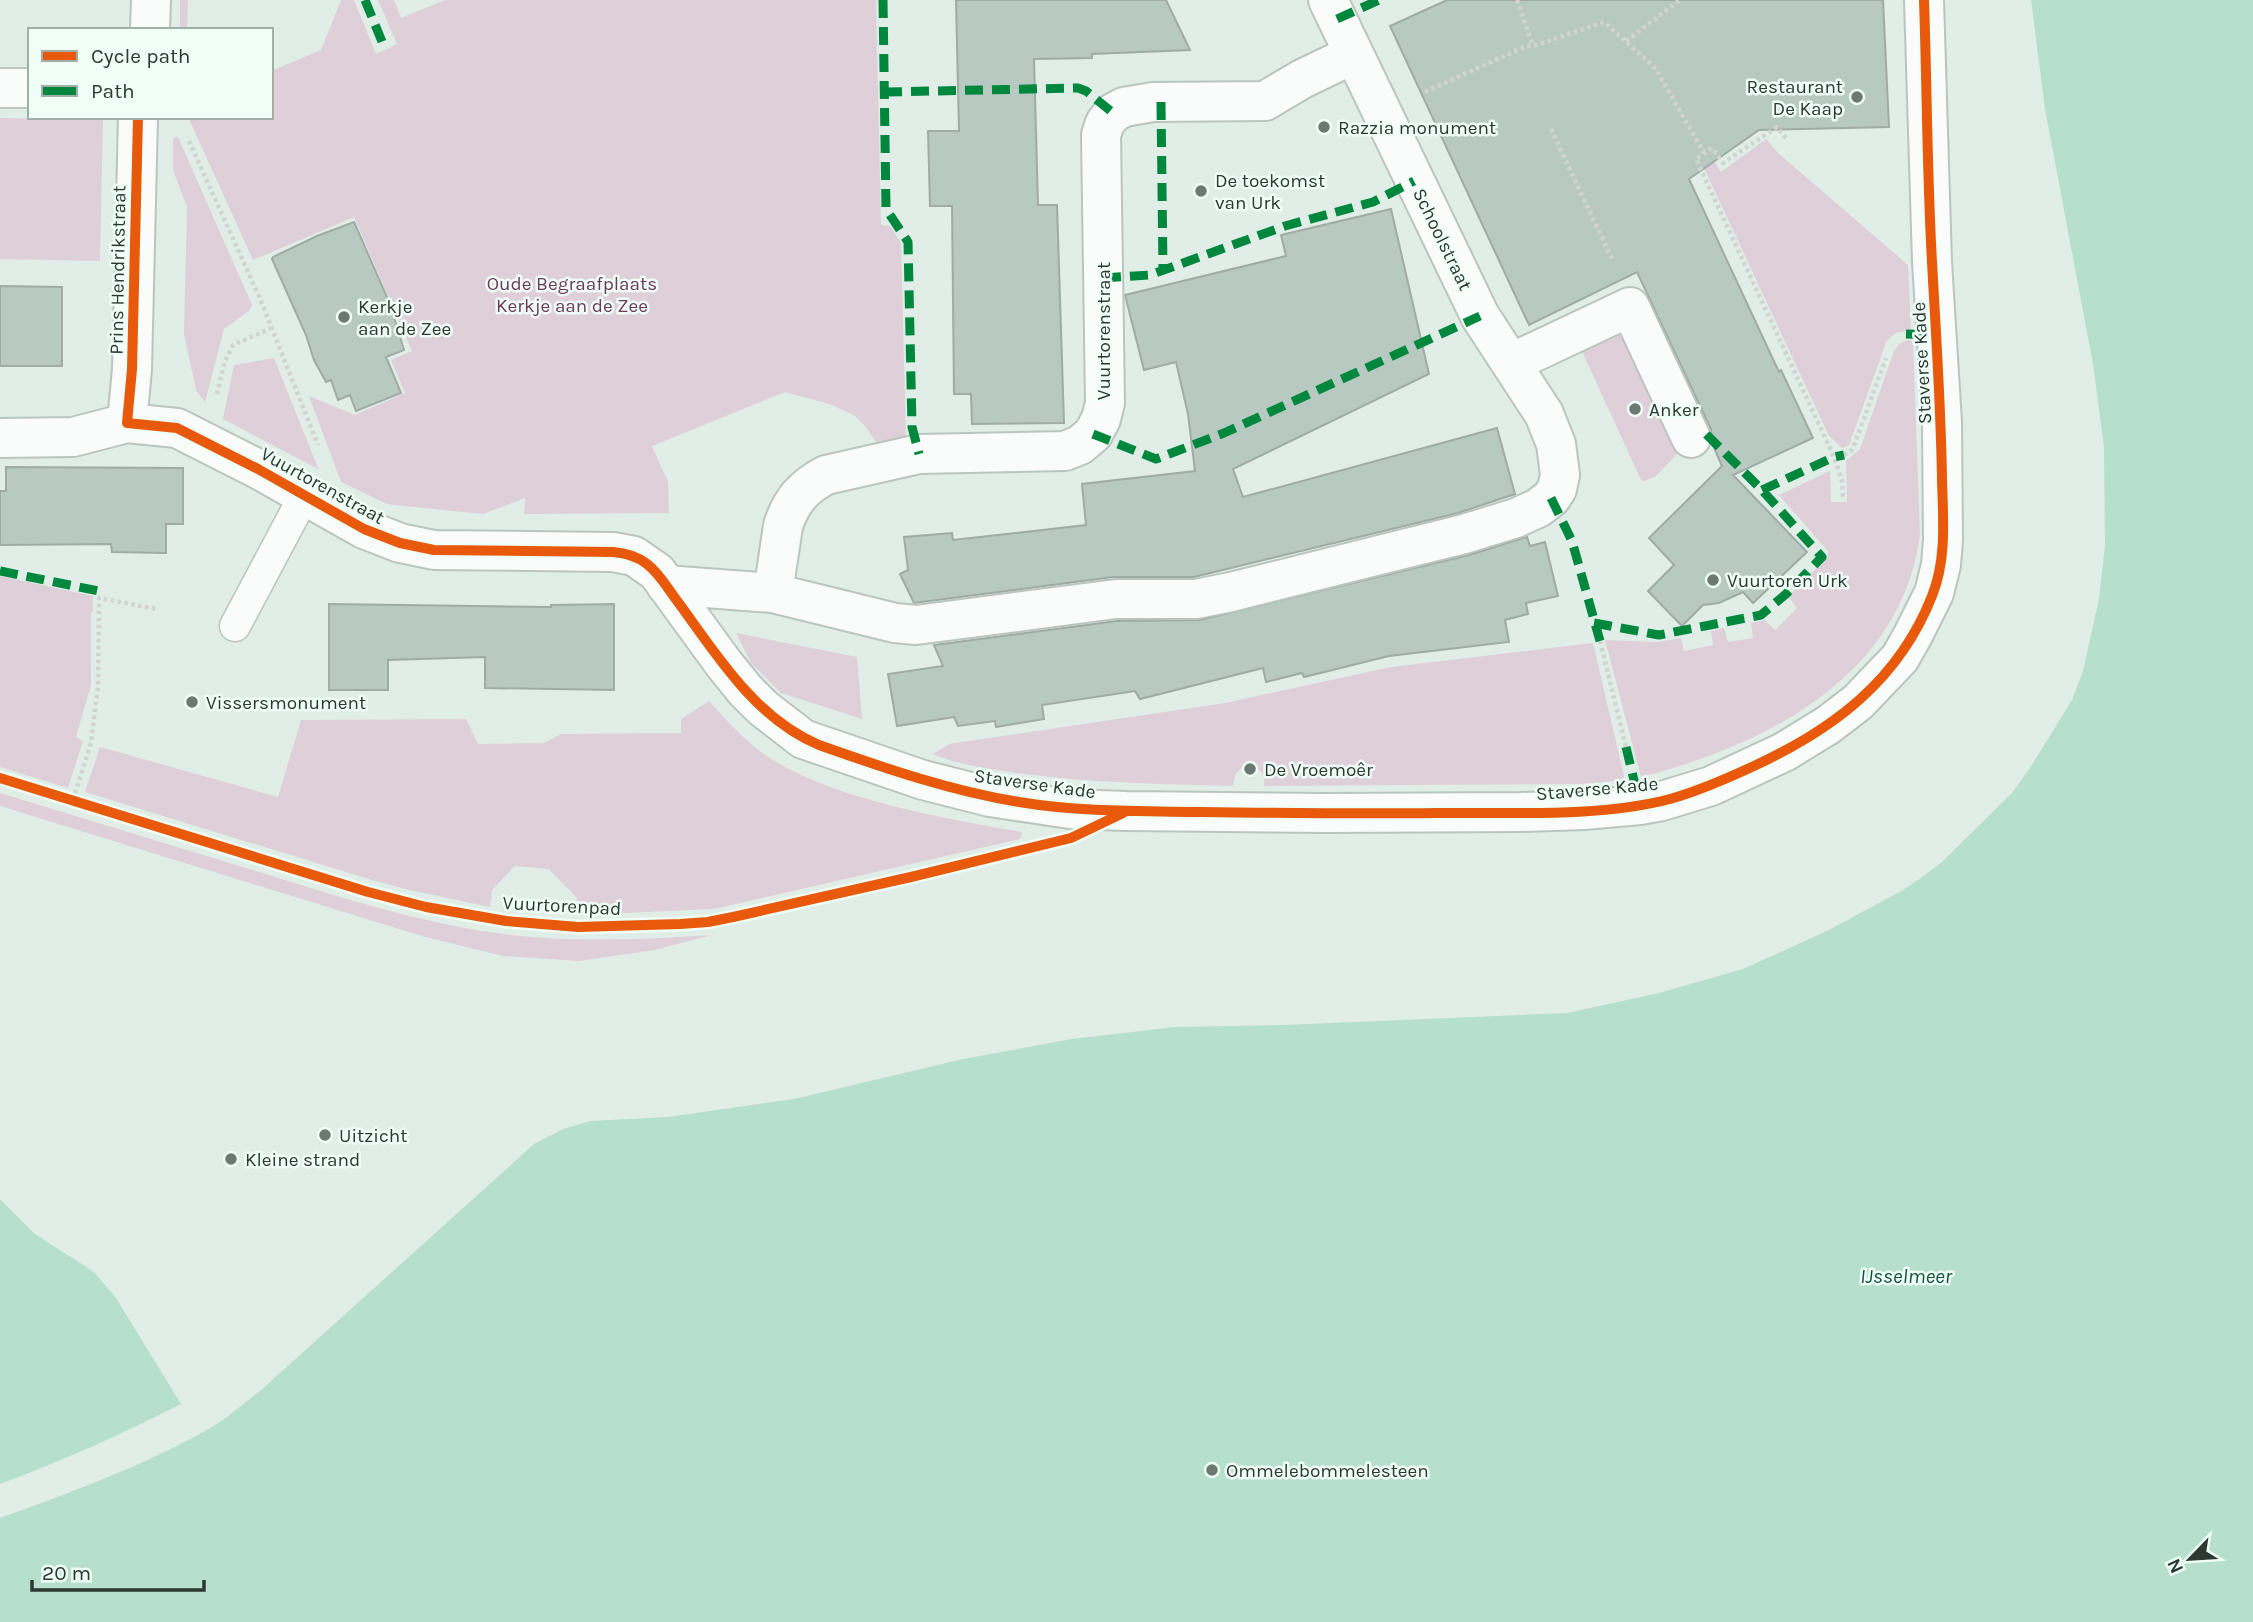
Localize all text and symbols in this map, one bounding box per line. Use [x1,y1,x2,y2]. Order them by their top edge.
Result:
legend [28,28,273,119]
text: Cycle path [91,44,191,68]
place label: Restaurant De Kaap [1747,76,1843,120]
text: Path [91,79,135,103]
marker: Restaurant De Kaap [1849,89,1865,105]
place label: Razzia monument [1338,117,1496,139]
marker: Razzia monument [1316,119,1332,135]
place label: De toekomst van Urk [1215,170,1325,214]
marker: De toekomst van Urk [1193,183,1209,199]
street label: Prins Hendrikstraat [106,185,130,355]
street label: Schoolstraat [1408,185,1476,294]
street label: Vuurtorenstraat [1093,262,1115,400]
park label: Oude Begraafplaats Kerkje aan de Zee [487,273,657,317]
place label: Kerkje aan de Zee [358,296,451,340]
street label: Staverse Kade [1908,301,1936,425]
marker: Kerkje aan de Zee [336,309,352,325]
place label: Anker [1649,399,1699,421]
marker: Anker [1627,401,1643,417]
street label: Vuurtorenstraat [257,443,388,529]
place label: Vuurtoren Urk [1727,570,1848,592]
marker: Vuurtoren Urk [1705,572,1721,588]
place label: Vissersmonument [206,692,366,714]
marker: Vissersmonument [184,694,200,710]
place label: De Vroemoêr [1264,759,1373,781]
marker: De Vroemoêr [1242,761,1258,777]
street label: Staverse Kade [973,765,1097,803]
street label: Staverse Kade [1535,773,1659,805]
street label: Vuurtorenpad [502,892,622,920]
place label: Uitzicht [339,1125,407,1147]
marker: Uitzicht [317,1127,333,1143]
place label: Kleine strand [245,1149,360,1171]
marker: Kleine strand [223,1151,239,1167]
water label: IJsselmeer [1860,1264,1953,1288]
place label: Ommelebommelesteen [1226,1460,1429,1482]
marker: Ommelebommelesteen [1204,1462,1220,1478]
north arrow [2155,1524,2225,1594]
scale bar [32,1548,203,1592]
text: N [2163,1555,2188,1577]
text: 20 m [42,1561,91,1585]

